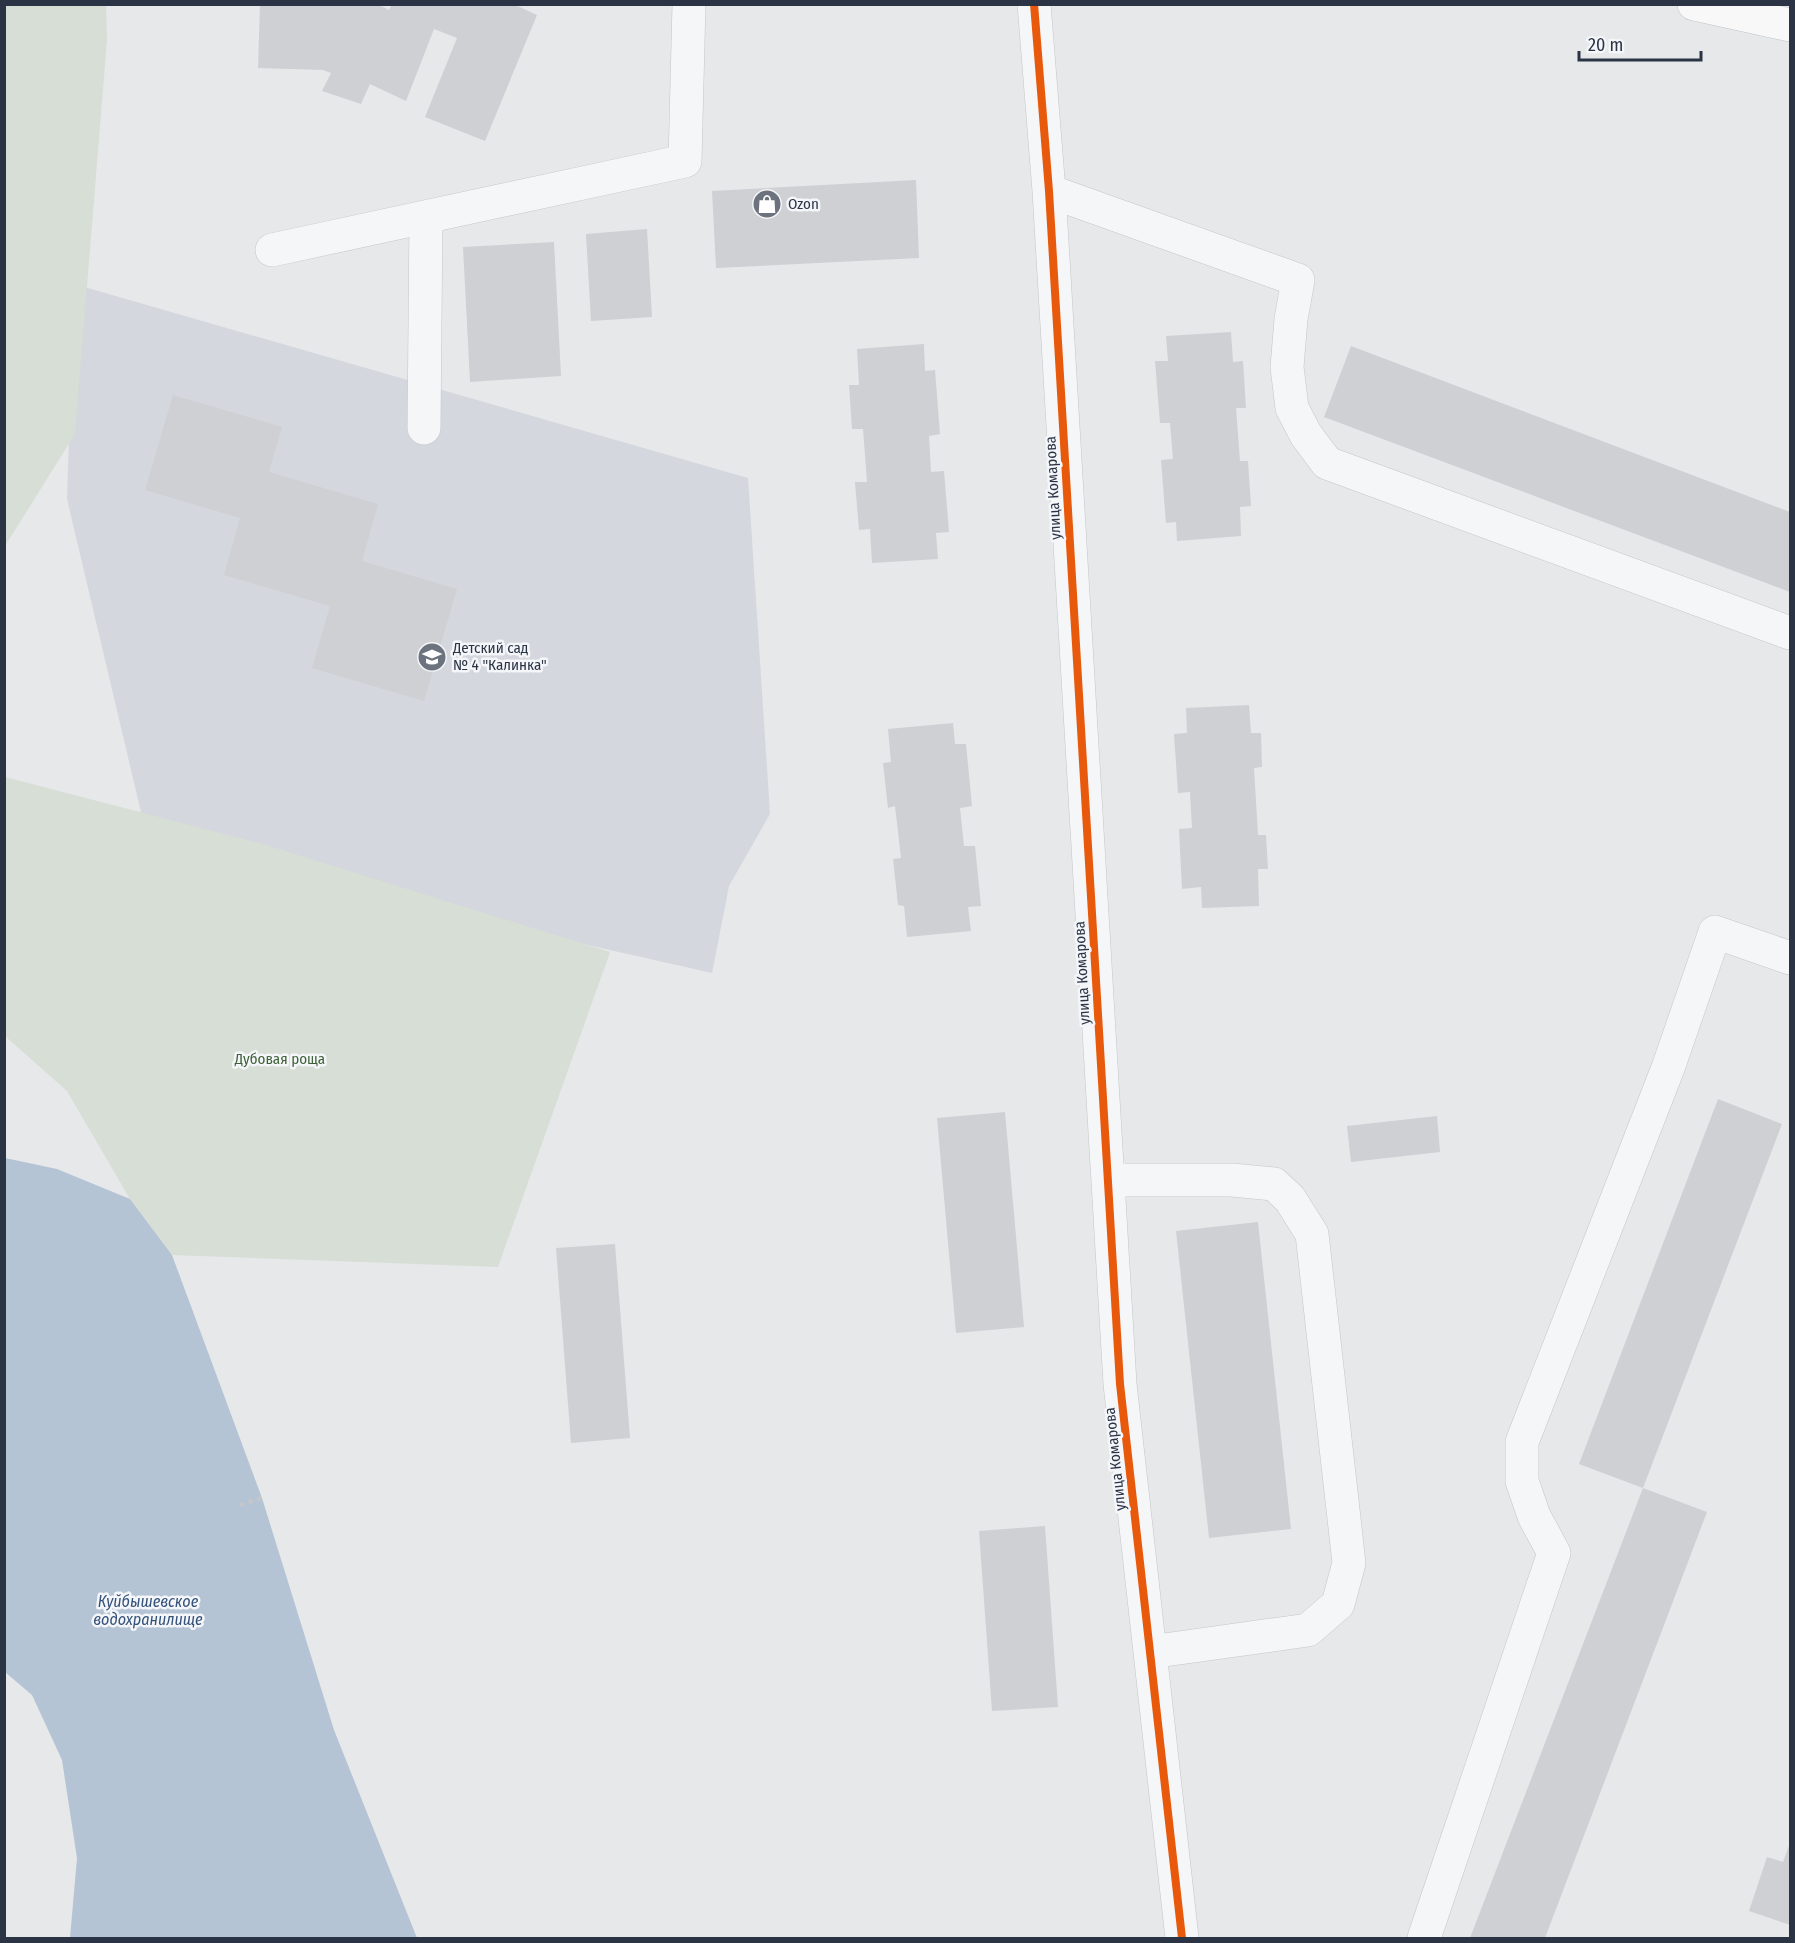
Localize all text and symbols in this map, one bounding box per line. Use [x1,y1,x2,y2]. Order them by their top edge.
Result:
scale bar [1579,24,1700,62]
text: 20 m [1588,34,1623,56]
shop icon: Ozon [751,188,783,220]
place label: Ozon [788,195,819,213]
street label: улица Комарова [1041,436,1065,540]
place label: Детский сад № 4 "Калинка" [452,639,547,674]
school or university icon: Детский сад № 4 "Калинка" [416,641,448,673]
street label: улица Комарова [1070,921,1094,1025]
park label: Дубовая роща [234,1050,325,1068]
street label: улица Комарова [1101,1406,1129,1512]
water label: Куйбышевское водохранилище [93,1592,203,1629]

